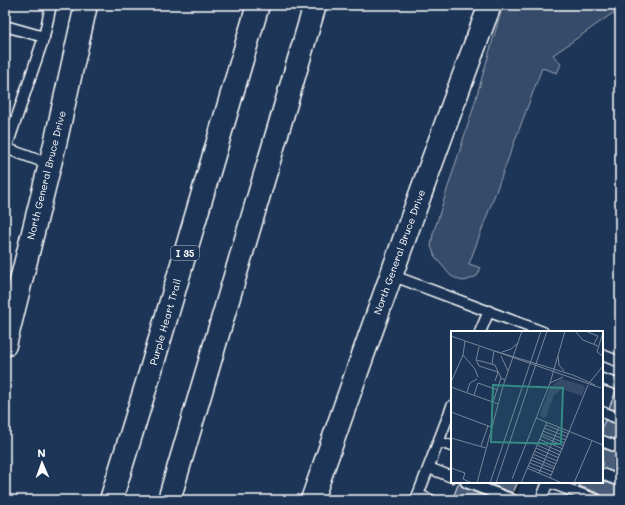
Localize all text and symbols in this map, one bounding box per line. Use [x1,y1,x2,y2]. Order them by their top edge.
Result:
street label: North General Bruce Drive [23,109,69,241]
street label: North General Bruce Drive [370,187,428,317]
road number: I 35 [171,246,199,260]
street label: Purple Heart Trail [146,277,184,367]
inset map [451,331,603,483]
north arrow [22,443,62,483]
text: N [37,445,46,460]

